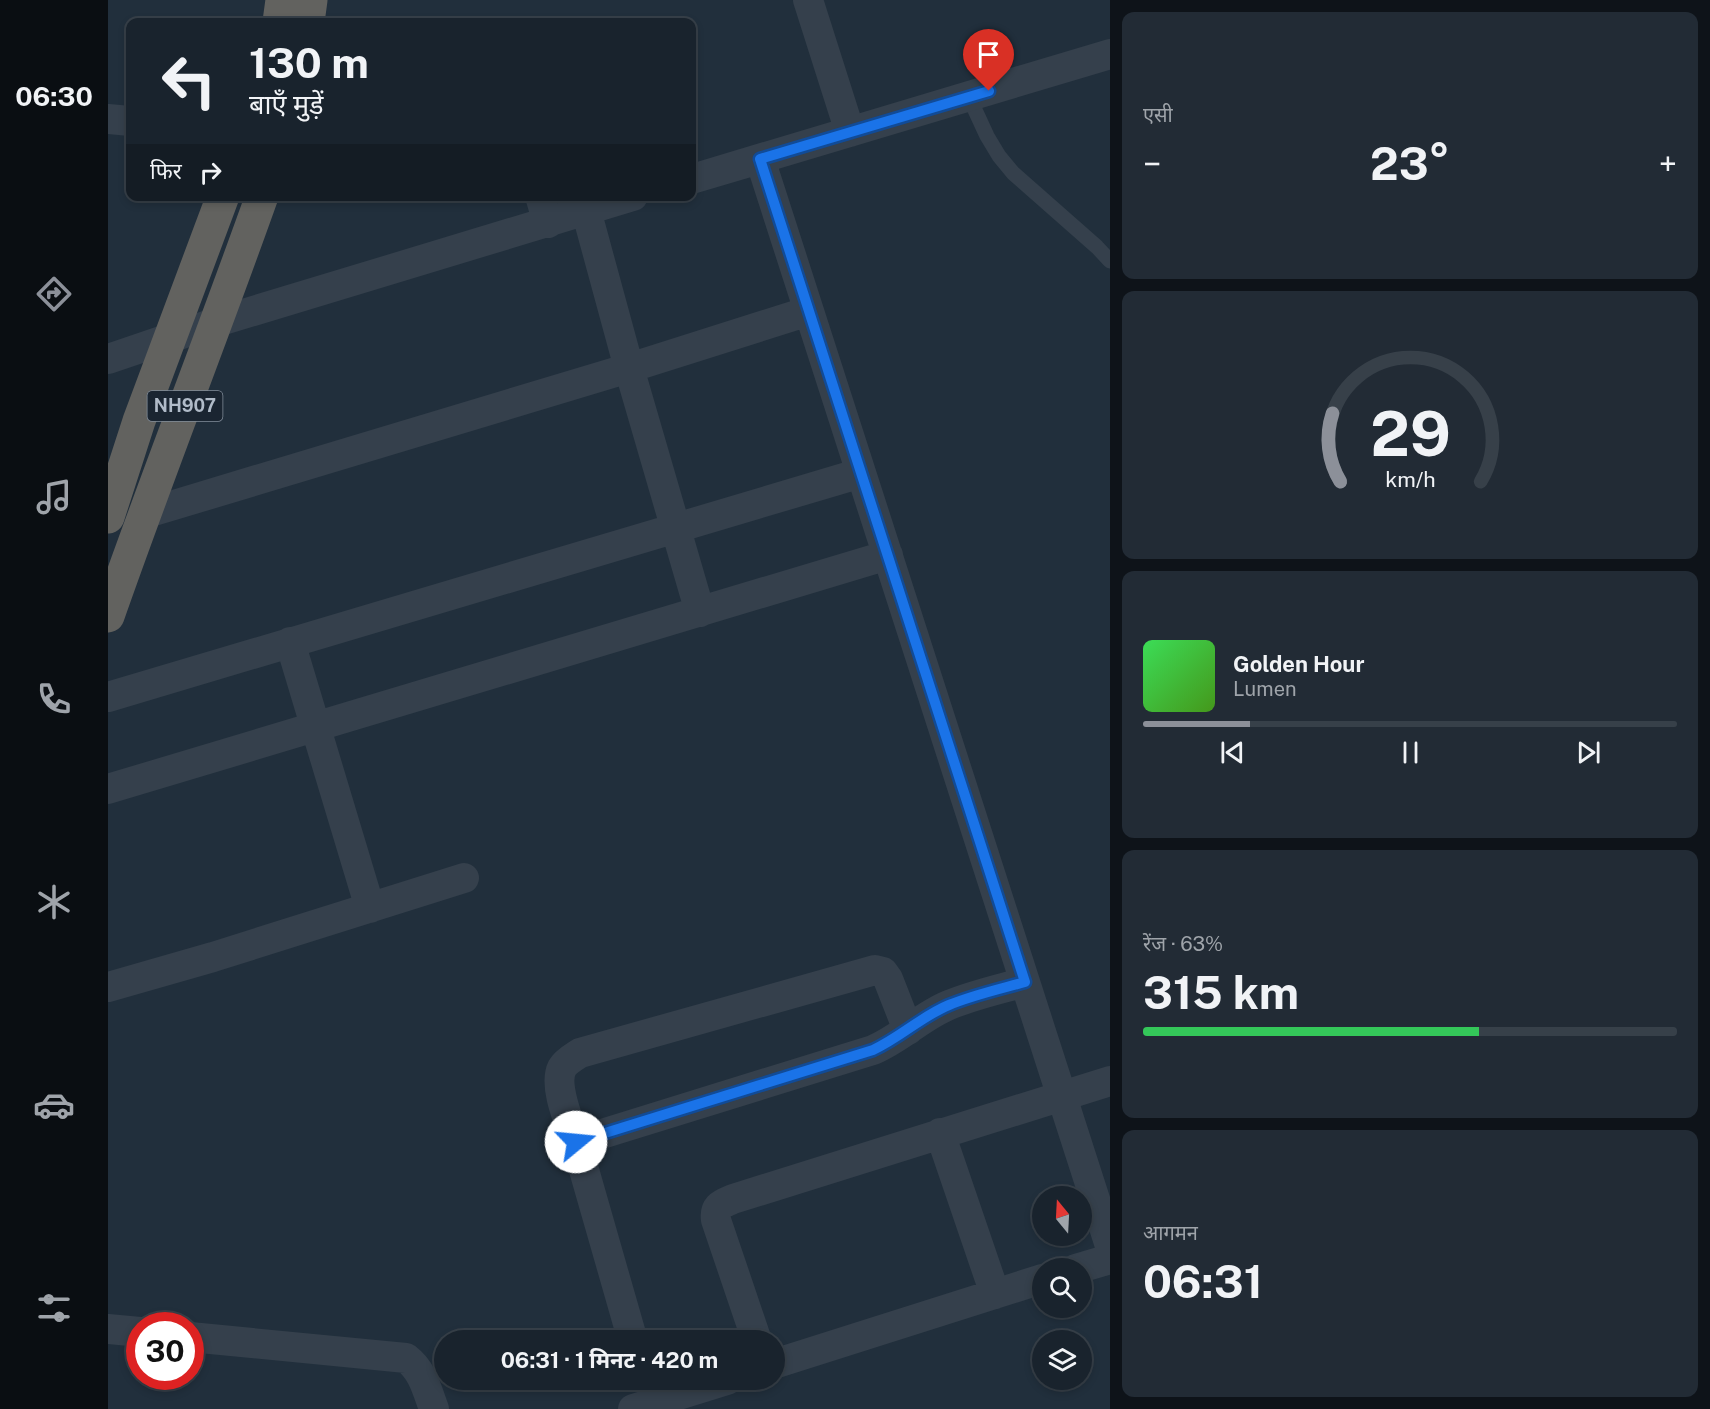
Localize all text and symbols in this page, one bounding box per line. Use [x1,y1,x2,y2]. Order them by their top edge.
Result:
pin [963,29,1014,91]
text: 130 m [249,38,369,87]
icon: arrive [972,38,1005,71]
icon: left [150,42,228,120]
text: 06:30 [15,80,93,112]
text: बाएँ मुड़ें [249,88,324,120]
text: एसी [1143,103,1173,127]
text: 23° [1370,137,1450,190]
text: − [1143,145,1161,183]
text: + [1659,145,1677,183]
icon: right [194,156,227,189]
text: फिर [150,158,182,184]
icon: directions [33,273,75,315]
road number: NH907 [148,391,223,421]
text: 29 [1370,397,1450,470]
text: km/h [1385,468,1435,493]
icon: music [33,476,75,518]
text: Golden Hour [1233,651,1364,677]
text: Lumen [1233,677,1297,701]
icon: phone [33,678,75,720]
icon: previous [1216,736,1249,769]
icon: pause [1394,736,1427,769]
icon: next [1572,736,1605,769]
icon: climate [33,881,75,923]
text: रेंज · 63% [1143,932,1223,956]
text: 315 km [1143,966,1299,1019]
icon: car [33,1084,75,1126]
position arrow [544,1110,608,1174]
north arrow [1032,1186,1092,1246]
map controls [1032,1186,1092,1390]
text: आगमन [1143,1221,1198,1245]
text: 06:31 [1143,1255,1263,1308]
button: search [1032,1258,1092,1318]
icon: filters [33,1287,75,1329]
speed limit sign: 30 [126,1312,204,1390]
button: layers [1032,1330,1092,1390]
text: 06:31 · 1 मिनट · 420 m [501,1347,718,1373]

